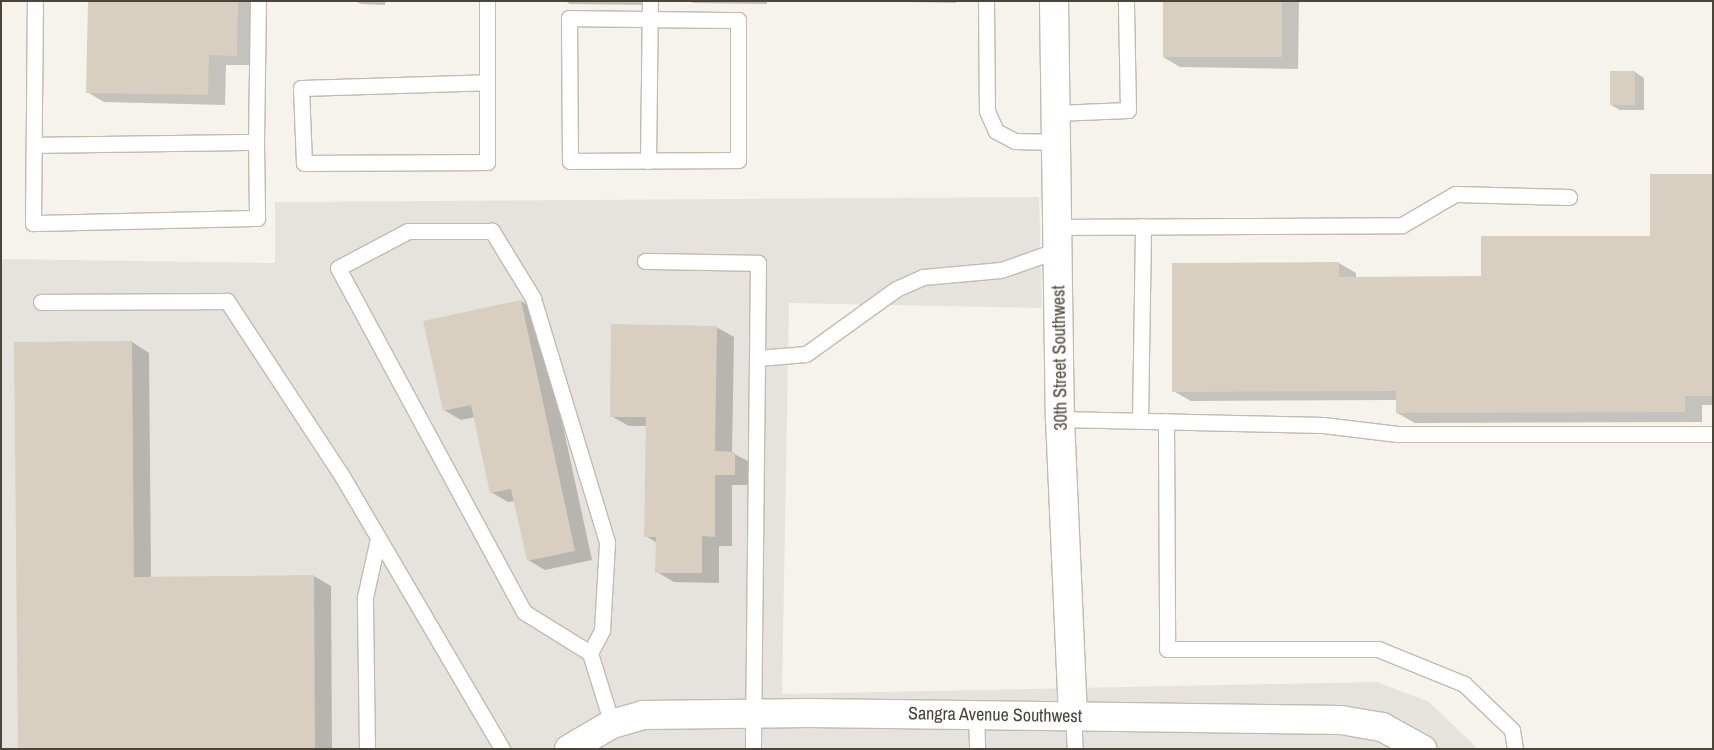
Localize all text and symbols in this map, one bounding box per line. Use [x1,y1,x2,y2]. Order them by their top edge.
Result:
street label: 30th Street Southwest [1048,285,1072,431]
street label: Sangra Avenue Southwest [908,703,1082,727]

